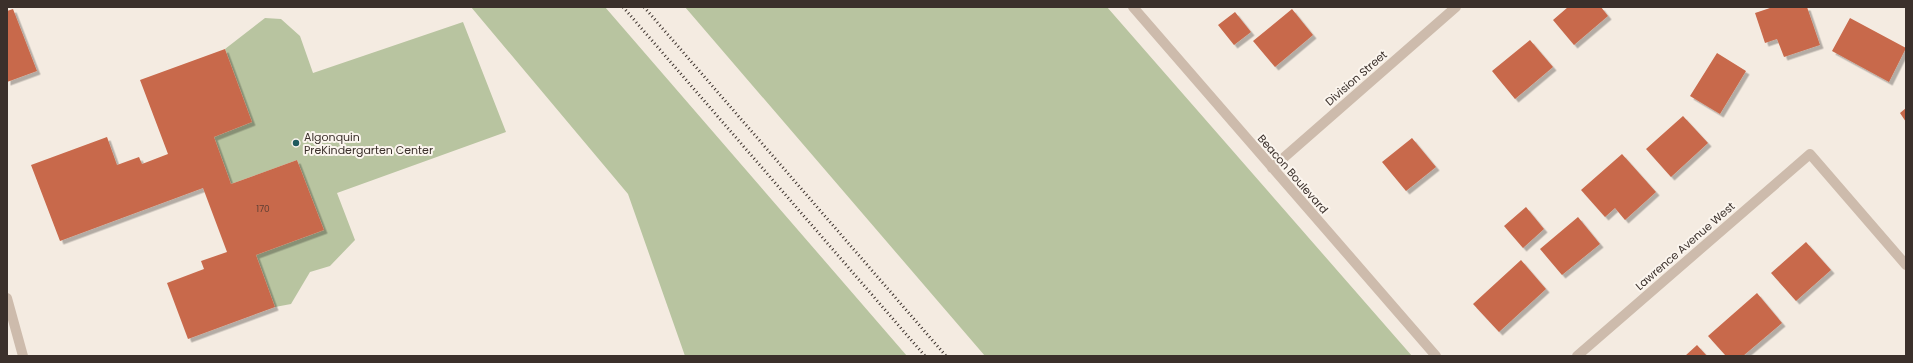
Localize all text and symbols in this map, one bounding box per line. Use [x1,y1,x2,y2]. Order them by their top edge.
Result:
street label: Division Street [1322,47,1390,109]
place label: Algonquin PreKindergarten Center [304,129,433,158]
street label: Beacon Boulevard [1254,131,1332,217]
marker: Algonquin PreKindergarten Center [291,138,301,148]
street label: Lawrence Avenue West [1632,198,1738,294]
house number: 170 [256,203,270,215]

